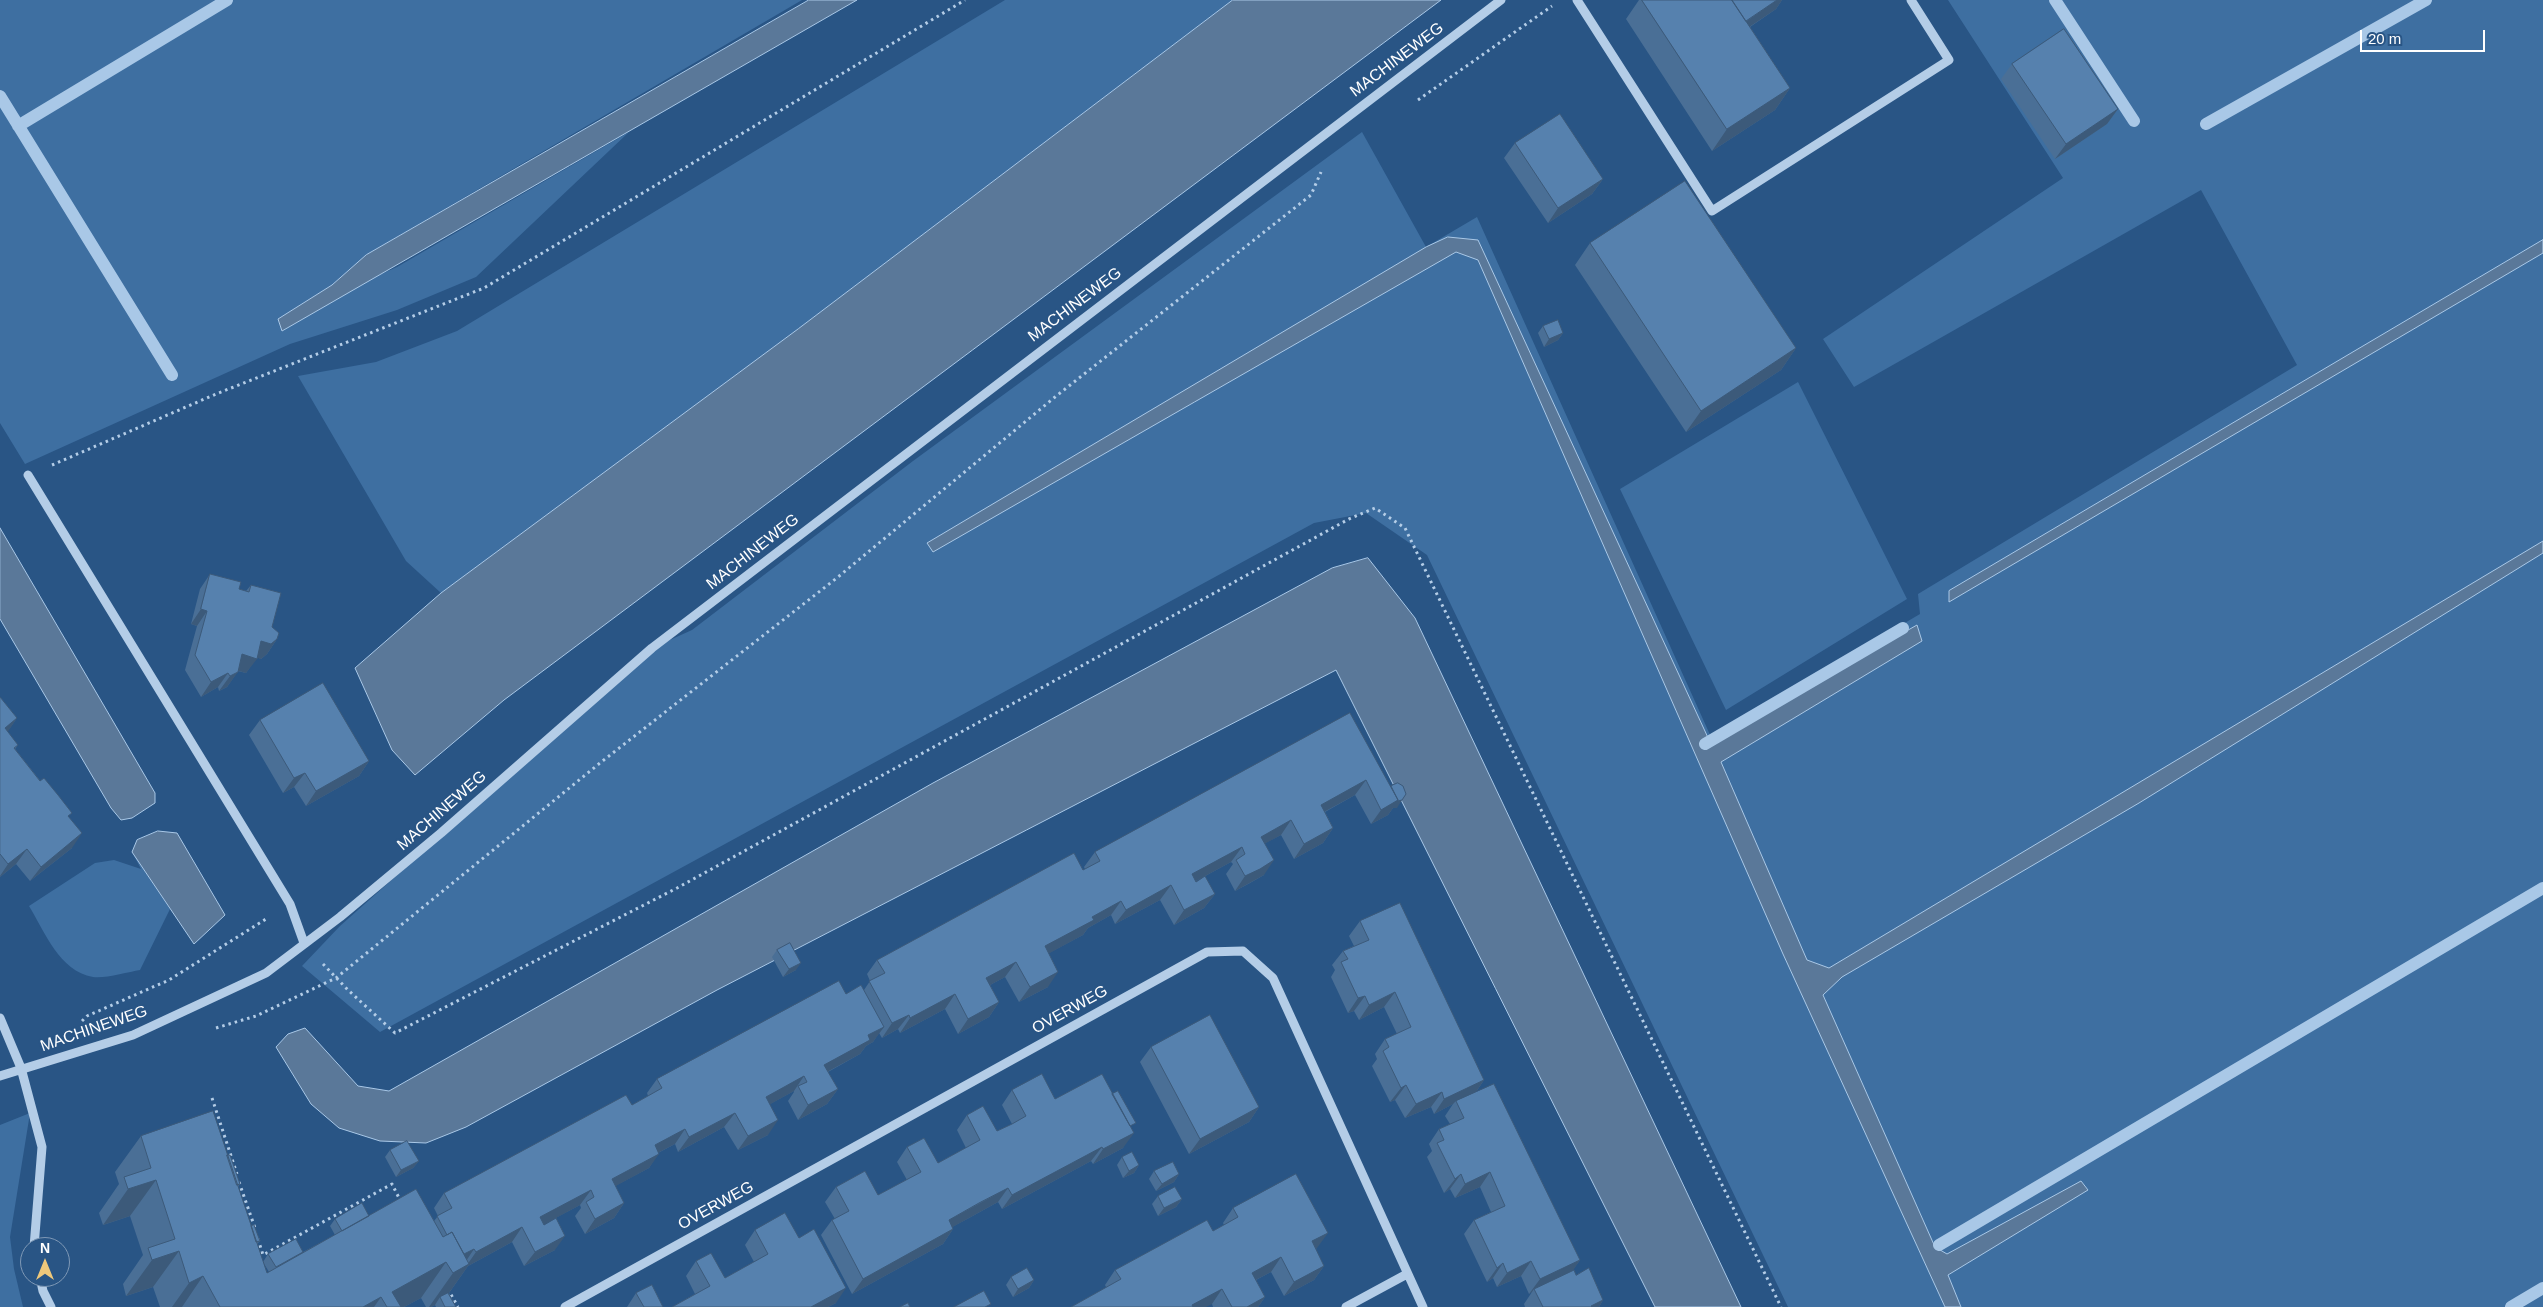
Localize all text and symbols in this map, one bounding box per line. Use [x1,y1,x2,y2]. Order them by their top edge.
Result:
street label: MACHINEWEG [1346,19,1448,101]
scale bar [2363,20,2488,52]
text: 20 m [2368,30,2401,47]
street label: MACHINEWEG [1024,264,1126,346]
street label: MACHINEWEG [703,510,803,594]
street label: MACHINEWEG [393,767,491,855]
street label: OVERWEG [1029,981,1111,1039]
street label: MACHINEWEG [38,1002,150,1056]
street label: OVERWEG [675,1177,757,1235]
north arrow [20,1237,70,1287]
text: N [40,1240,50,1256]

